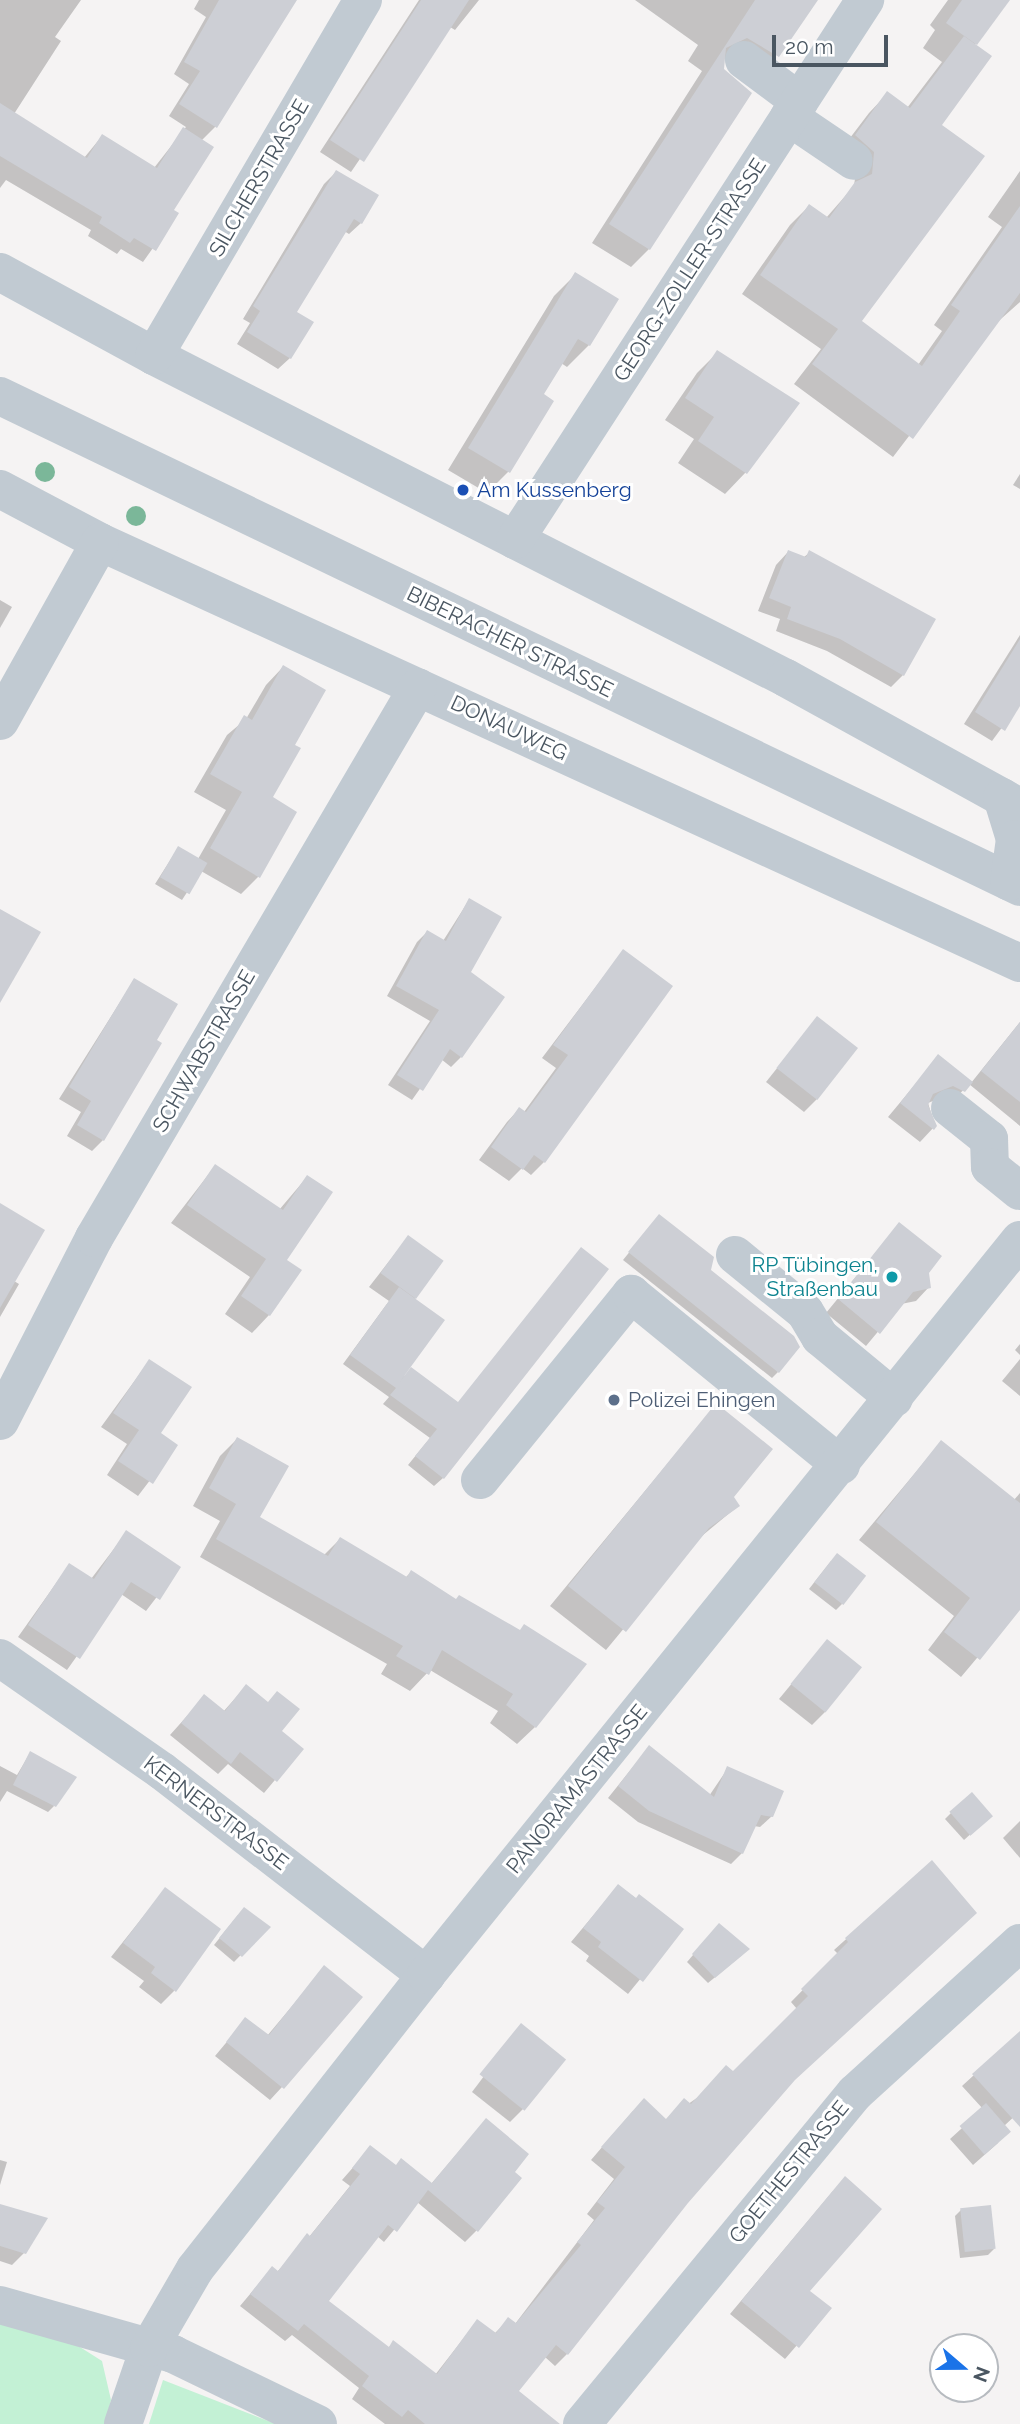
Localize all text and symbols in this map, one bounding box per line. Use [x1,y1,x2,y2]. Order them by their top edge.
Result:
scale bar [775,21,890,65]
text: 20 m [785,34,833,59]
street label: SILCHERSTRASSE [204,95,314,261]
street label: GEORG-ZOLLER-STRASSE [608,154,772,386]
place label: Am Kussenberg [477,477,632,503]
marker: Am Kussenberg [455,482,471,498]
street label: BIBERACHER STRASSE [403,581,617,703]
street label: DONAUWEG [447,690,571,766]
street label: SCHWABSTRASSE [147,965,261,1137]
place label: RP Tübingen, Straßenbau [750,1252,878,1302]
marker: RP Tübingen, Straßenbau [884,1269,900,1285]
place label: Polizei Ehingen [628,1387,775,1413]
marker: Polizei Ehingen [606,1392,622,1408]
street label: PANORAMASTRASSE [501,1700,653,1878]
street label: KERNERSTRASSE [139,1751,293,1875]
street label: GOETHESTRASSE [724,2096,854,2248]
north arrow [929,2333,999,2403]
text: N [969,2364,995,2385]

